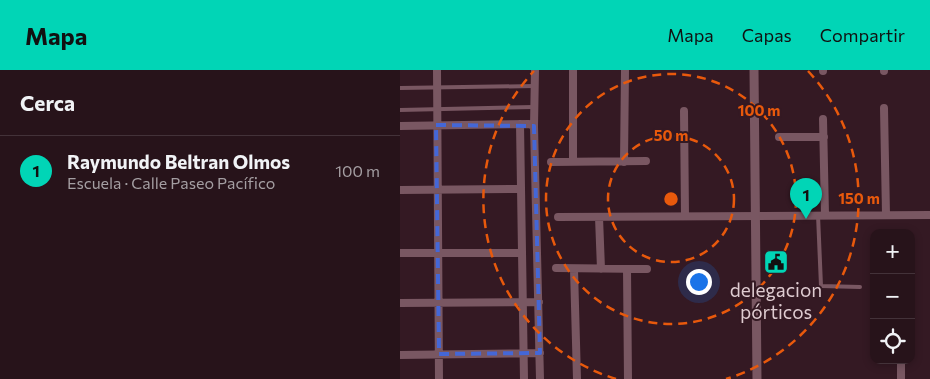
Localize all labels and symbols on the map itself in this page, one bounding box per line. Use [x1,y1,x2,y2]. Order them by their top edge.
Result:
text: 100 m [738,101,780,119]
text: 50 m [654,126,688,144]
pin: 1 [790,178,822,219]
text: 150 m [838,189,880,207]
centre of rings [662,190,680,208]
public building icon: delegacion pórticos [763,249,789,275]
your location [686,269,712,295]
place label: delegacion pórticos [730,278,822,323]

